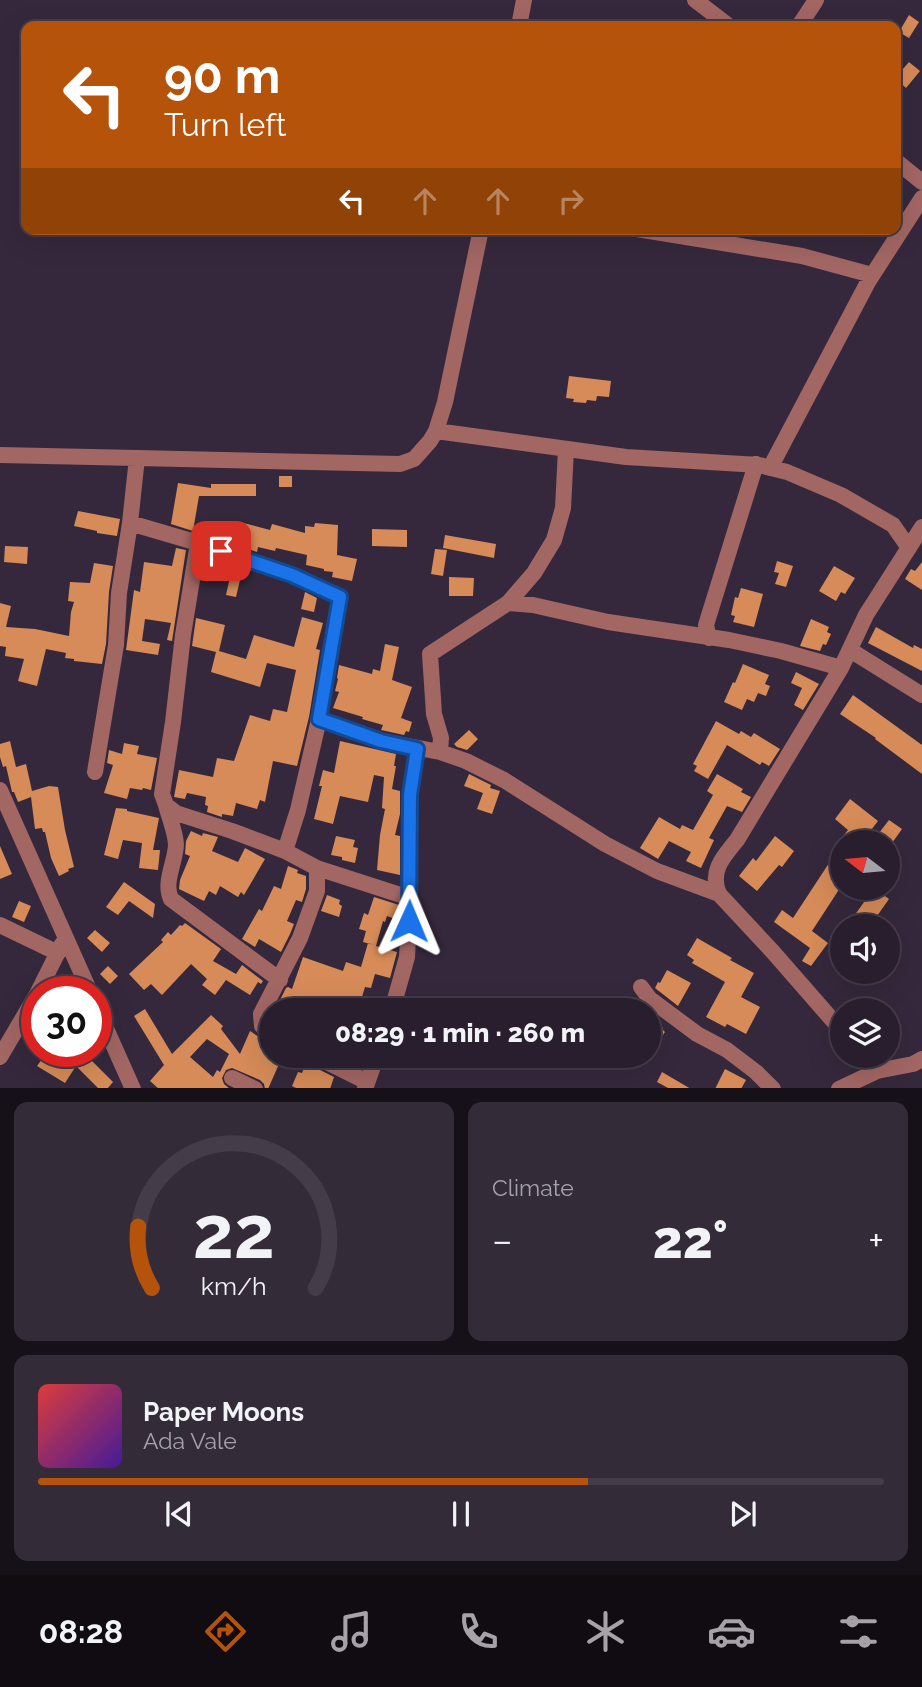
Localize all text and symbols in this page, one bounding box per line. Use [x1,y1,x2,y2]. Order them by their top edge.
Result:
text: 90 m [164,47,280,104]
icon: left [49,49,140,140]
text: Turn left [164,106,286,143]
icon: left [333,182,371,220]
icon: ahead [406,182,444,220]
icon: ahead [479,182,517,220]
icon: right [552,182,590,220]
pin [191,521,251,581]
icon: arrive [202,532,240,570]
north arrow [830,830,900,900]
map controls [830,830,900,1068]
position arrow [372,884,446,958]
button: sound [830,914,900,984]
speed limit sign: 30 [21,976,112,1067]
button: layers [830,998,900,1068]
text: 08:29 · 1 min · 260 m [335,1018,585,1048]
text: Climate [492,1174,574,1201]
text: 22 [193,1190,275,1275]
text: 22° [653,1209,728,1270]
text: − [492,1218,512,1263]
text: + [868,1218,884,1263]
text: km/h [201,1270,267,1300]
text: Paper Moons [143,1397,304,1427]
text: Ada Vale [143,1427,237,1454]
icon: previous [160,1495,198,1533]
icon: pause [442,1495,480,1533]
icon: next [724,1495,762,1533]
icon: directions [201,1607,250,1656]
icon: music [327,1607,376,1656]
icon: phone [454,1607,503,1656]
icon: climate [581,1607,630,1656]
icon: car [707,1607,756,1656]
icon: filters [834,1607,883,1656]
text: 08:28 [39,1613,123,1650]

